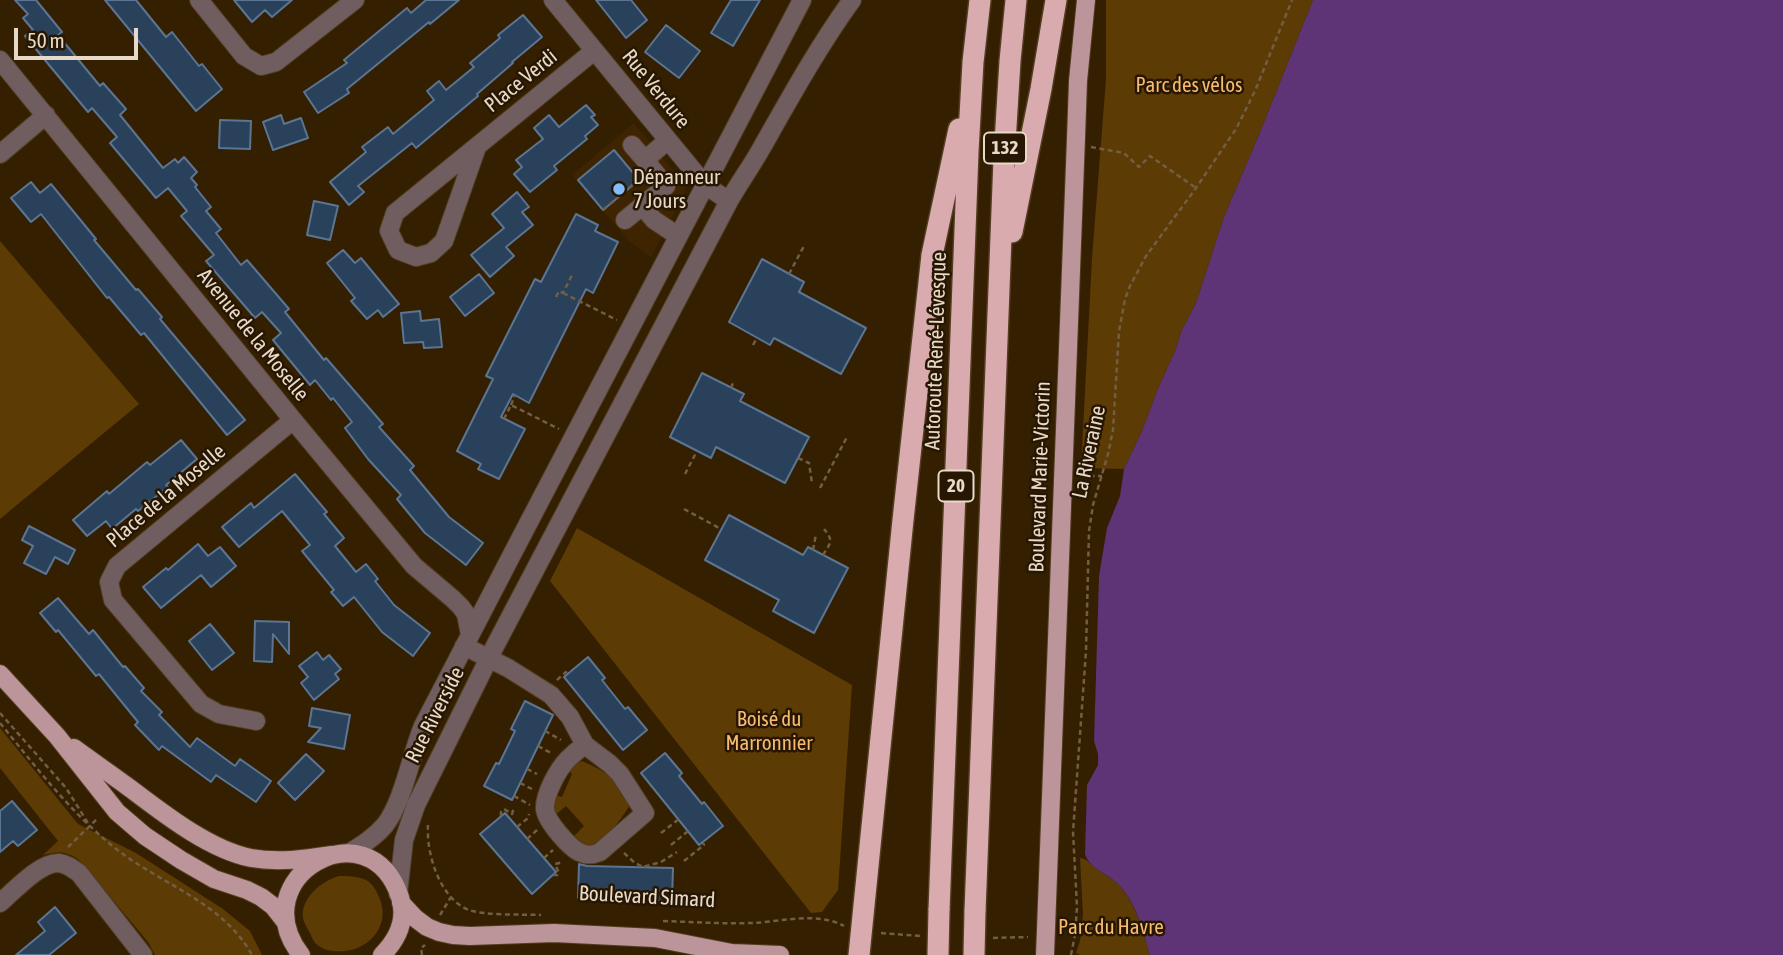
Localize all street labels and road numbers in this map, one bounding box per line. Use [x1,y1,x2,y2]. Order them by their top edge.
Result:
street label: Place Verdi [480,44,562,118]
street label: Rue Verdure [617,44,695,134]
road number: 132 [984,132,1026,164]
street label: Autoroute René-Lévesque [920,252,952,450]
street label: Avenue de la Moselle [192,264,314,406]
street label: Boulevard Marie-Victorin [1024,381,1056,573]
street label: La Riveraine [1067,403,1111,501]
street label: Place de la Moselle [101,439,231,553]
road number: 20 [939,471,974,502]
street label: Rue Riverside [400,663,470,767]
street label: Boulevard Simard [578,881,716,913]

